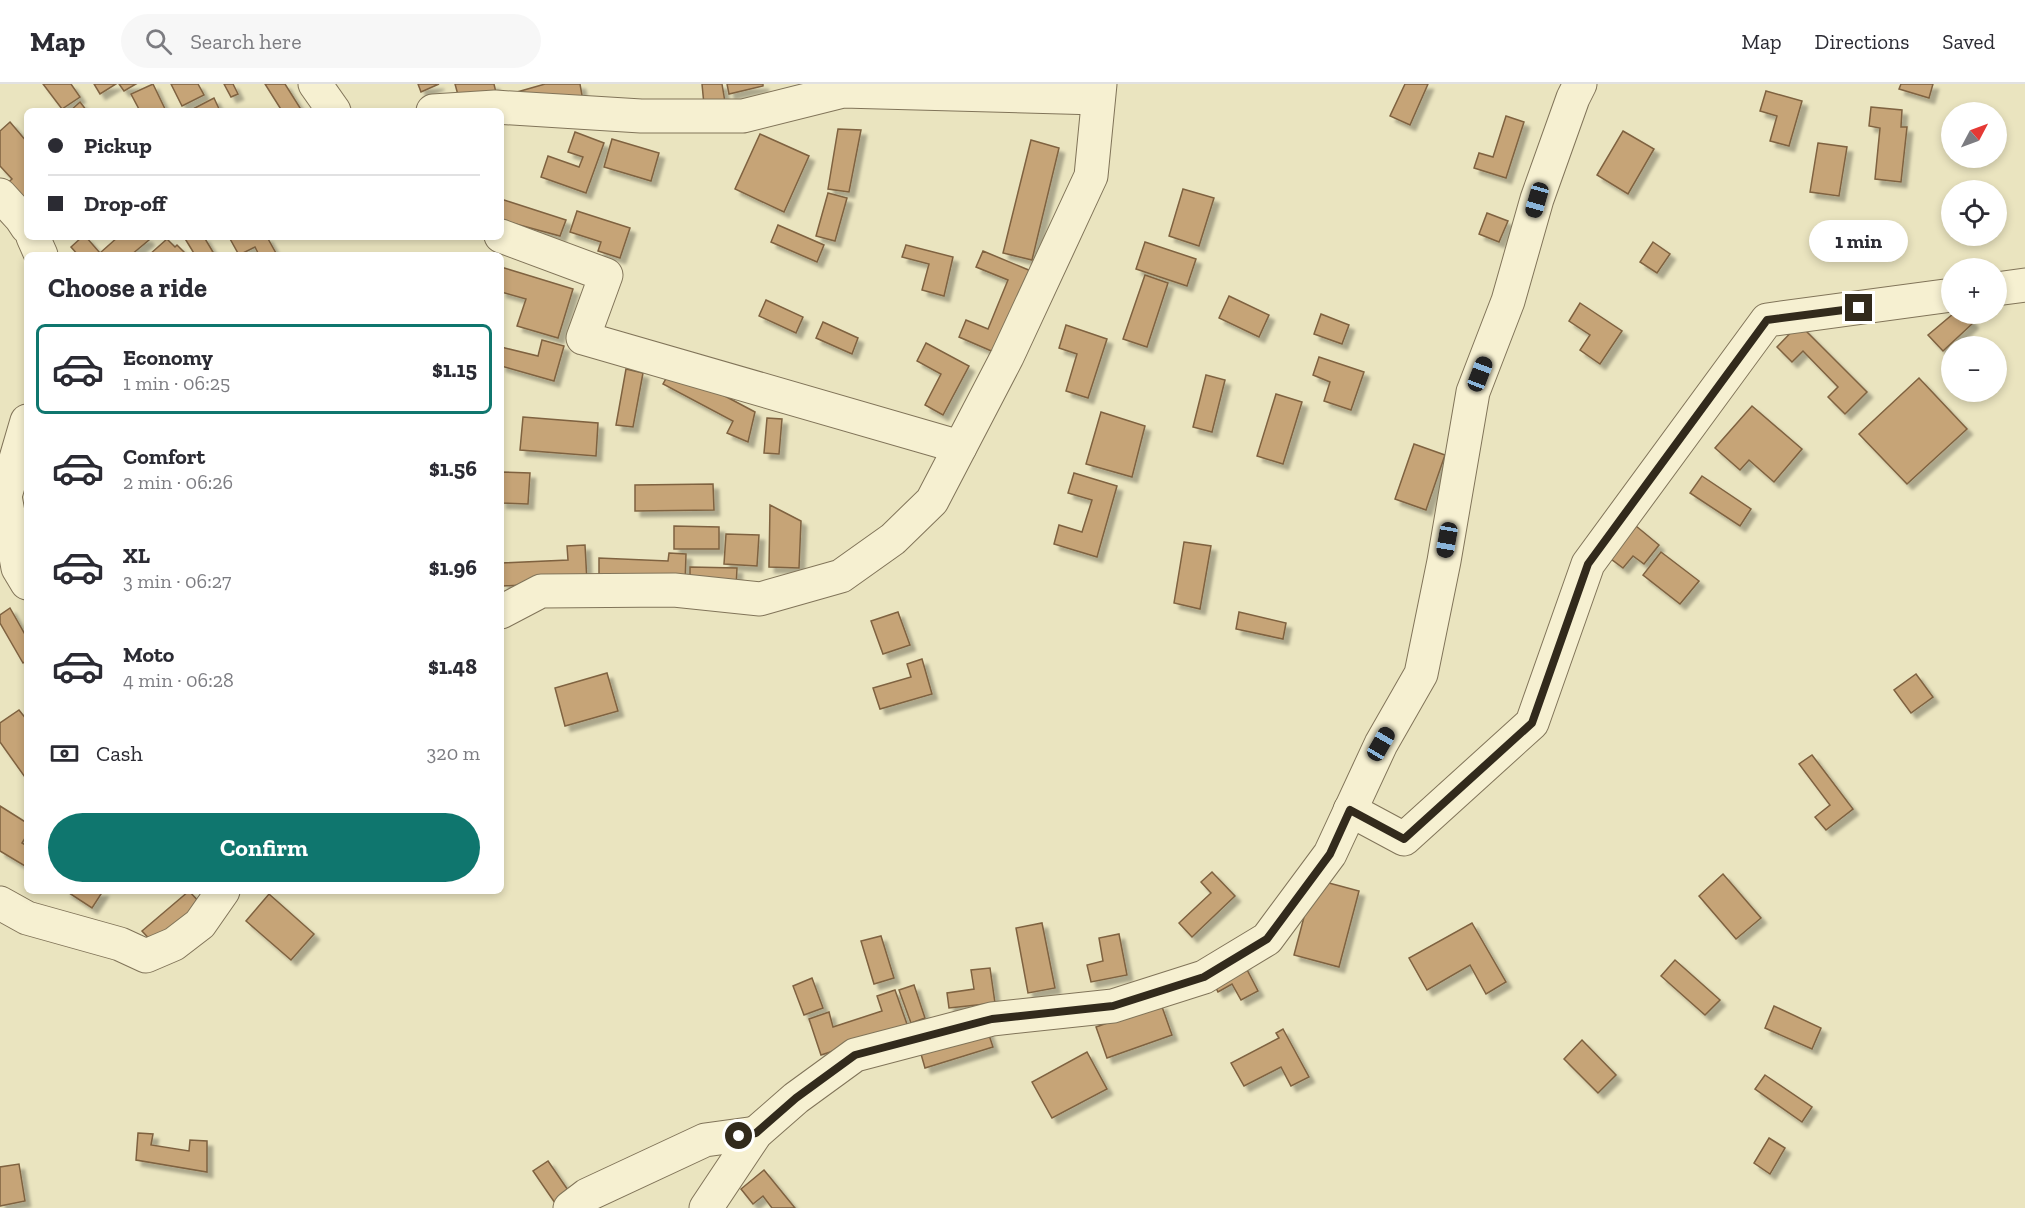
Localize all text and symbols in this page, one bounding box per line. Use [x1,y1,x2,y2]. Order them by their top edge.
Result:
search box [121,14,541,68]
text: Map [30,25,85,58]
icon: search [142,25,175,58]
text: Search here [190,28,302,55]
text: Map [1742,29,1782,54]
text: Directions [1815,29,1909,54]
text: Saved [1942,29,1995,54]
north arrow [1941,102,2007,168]
map controls [1941,102,2007,402]
text: Pickup [84,132,152,159]
car [1523,180,1551,220]
button: locate [1941,180,2007,246]
text: Drop-off [84,190,166,217]
callout: 1 min [1810,221,1908,263]
text: 1 min [1835,229,1882,253]
button: + [1941,258,2007,324]
text: Choose a ride [48,272,207,304]
route end [1845,294,1872,321]
button: − [1941,336,2007,402]
icon: car [51,342,105,396]
text: Economy [123,344,213,371]
car [1465,354,1495,394]
text: $1.15 [432,356,477,383]
text: 1 min · 06:25 [123,371,230,395]
icon: car [51,441,105,495]
text: Comfort [123,443,205,470]
text: $1.56 [429,455,477,482]
text: 2 min · 06:26 [123,470,233,494]
car [1435,521,1459,559]
icon: car [51,540,105,594]
text: XL [123,542,150,569]
text: $1.96 [429,554,477,581]
text: 3 min · 06:27 [123,569,231,593]
icon: car [51,639,105,693]
text: Moto [123,641,174,668]
text: $1.48 [428,653,477,680]
text: 4 min · 06:28 [123,668,234,692]
car [1364,724,1398,764]
icon: cash [48,737,81,770]
text: Cash [96,740,143,767]
text: 320 m [427,741,480,765]
button: Confirm [48,813,480,882]
route start [725,1122,752,1149]

